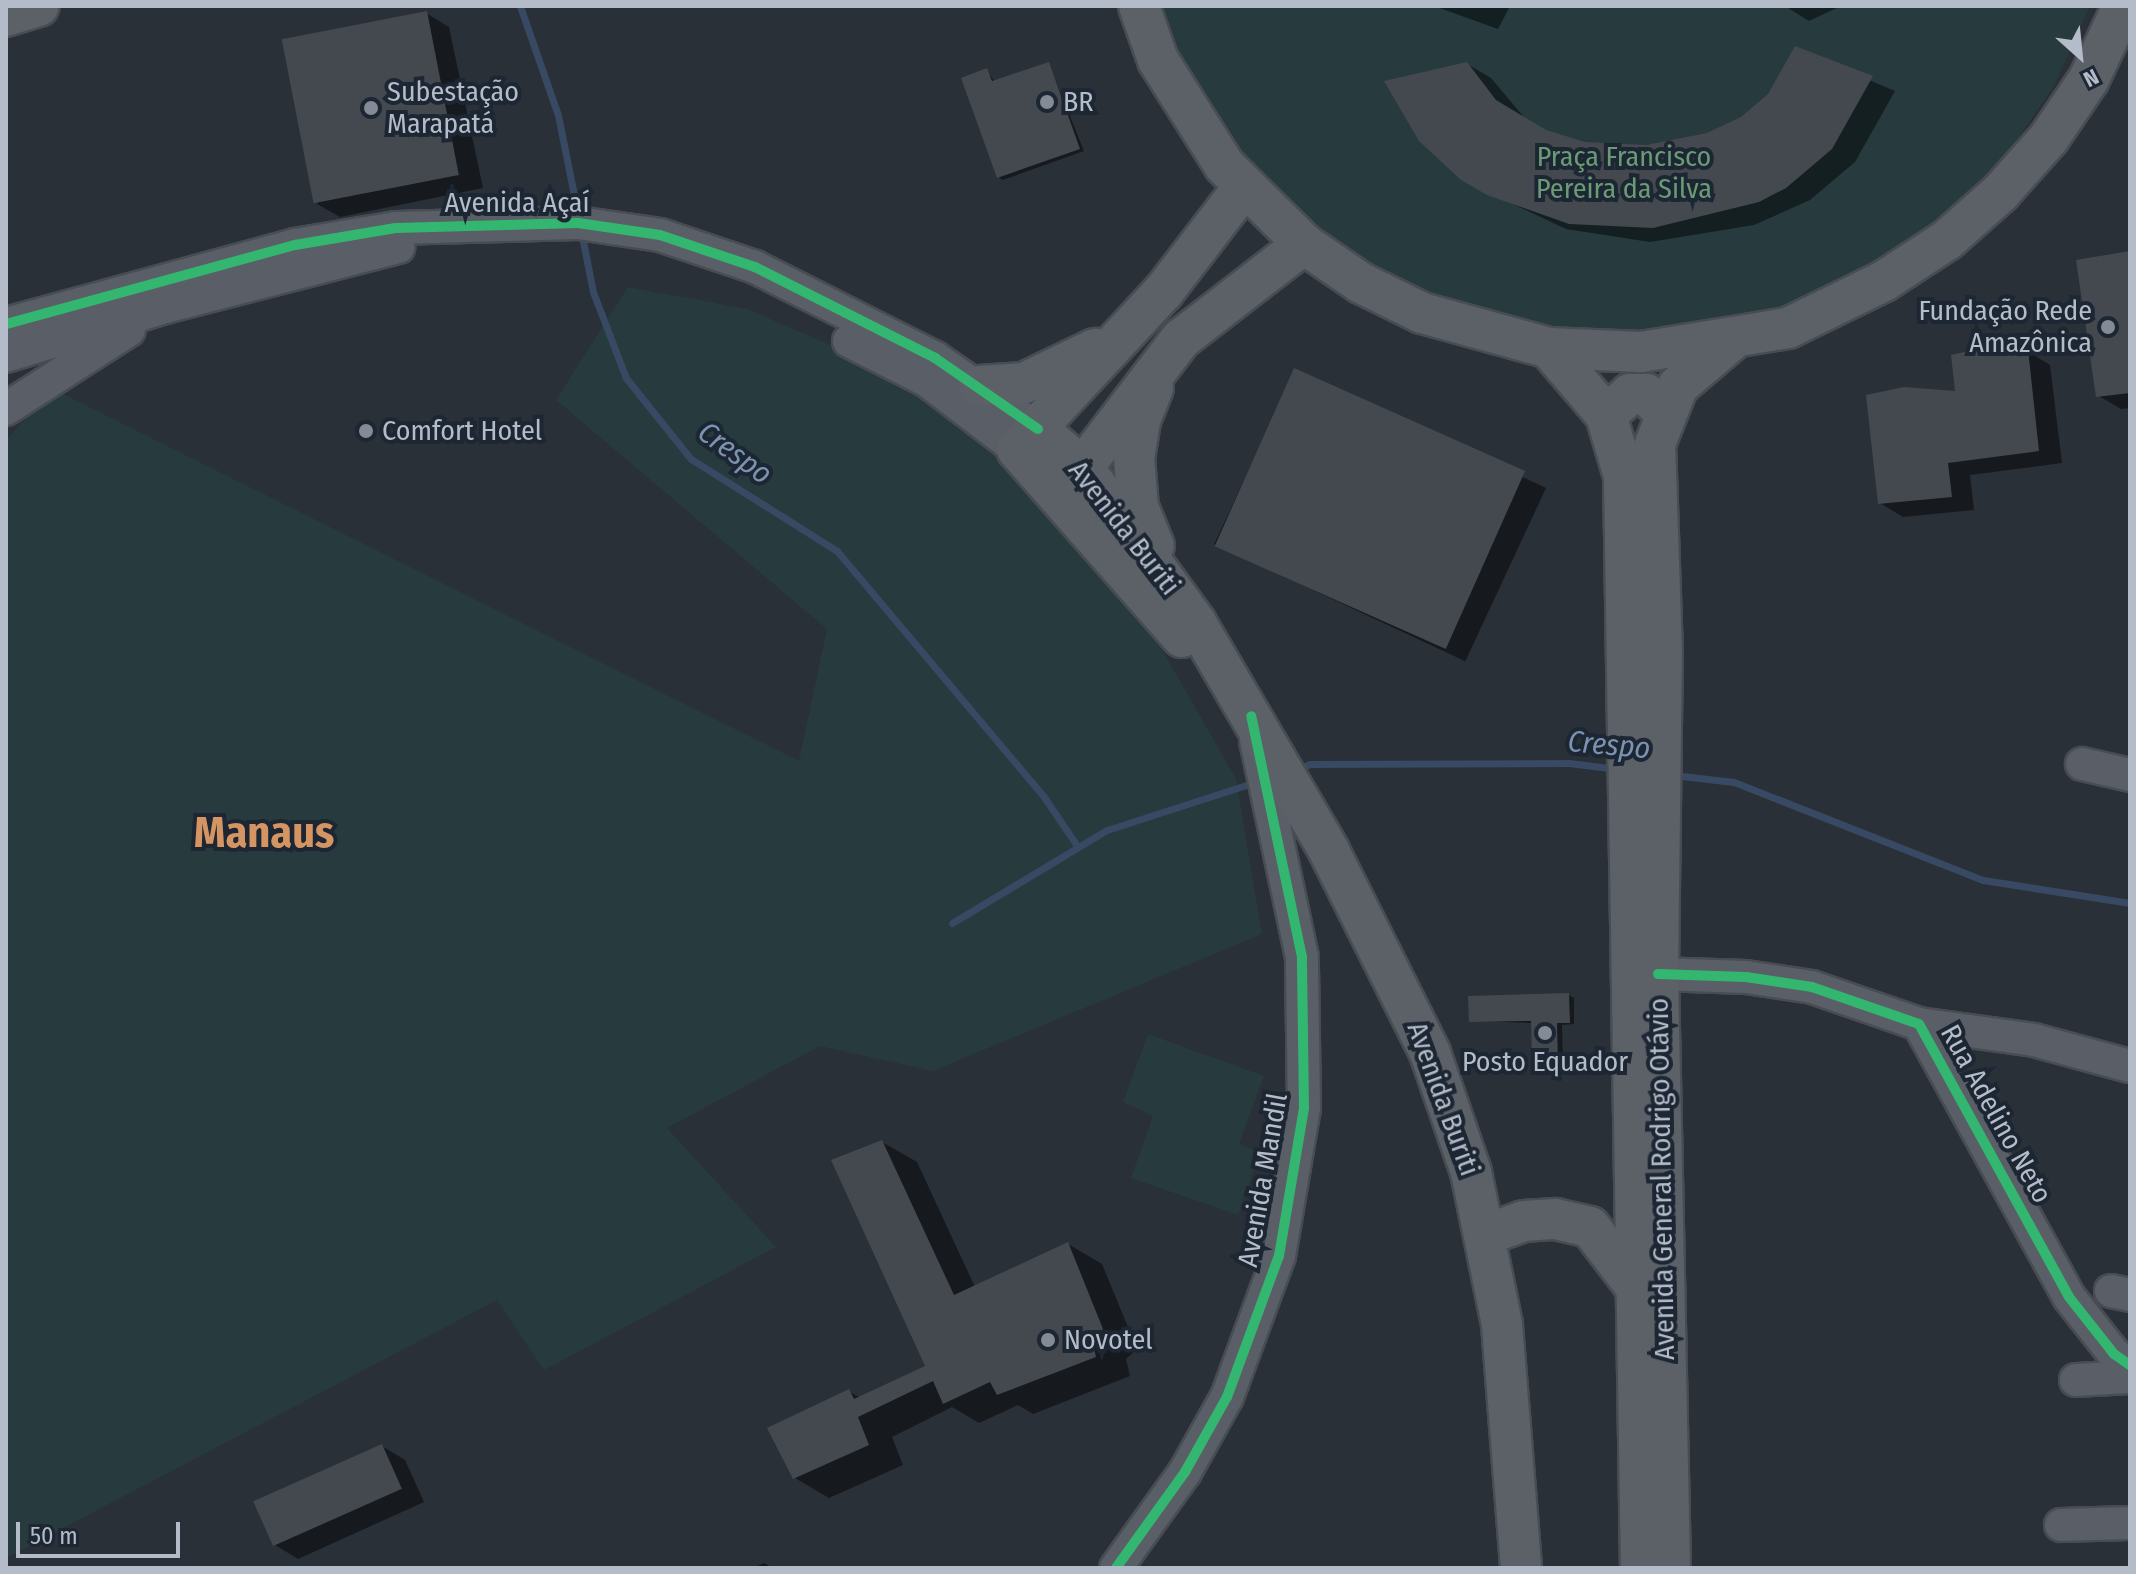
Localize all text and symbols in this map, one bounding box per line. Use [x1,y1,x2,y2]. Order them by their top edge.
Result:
north arrow [2040,16,2120,96]
text: N [2079,63,2103,93]
place label: Subestação Marapatá [387,75,519,141]
place label: BR [1063,85,1094,119]
marker: BR [1038,93,1056,111]
marker: Subestação Marapatá [362,99,380,117]
park label: Praça Francisco Pereira da Silva [1536,140,1712,206]
street label: Avenida Açaí [444,186,590,220]
place label: Fundação Rede Amazônica [1918,294,2092,360]
marker: Fundação Rede Amazônica [2099,318,2117,336]
place label: Comfort Hotel [382,414,542,448]
water label: Crespo [691,414,779,492]
marker: Comfort Hotel [357,422,375,440]
street label: Avenida Buriti [1061,454,1187,602]
water label: Crespo [1566,723,1652,767]
district label: Manaus [194,807,334,859]
street label: Avenida General Rodrigo Otávio [1642,998,1682,1360]
street label: Avenida Buriti [1400,1018,1486,1180]
street label: Rua Adelino Neto [1933,1019,2059,1209]
marker: Posto Equador [1536,1024,1554,1042]
place label: Posto Equador [1462,1045,1628,1079]
street label: Avenida Mandil [1231,1090,1295,1270]
place label: Novotel [1064,1323,1153,1357]
marker: Novotel [1039,1331,1057,1349]
scale bar [20,1506,184,1556]
text: 50 m [30,1522,78,1550]

